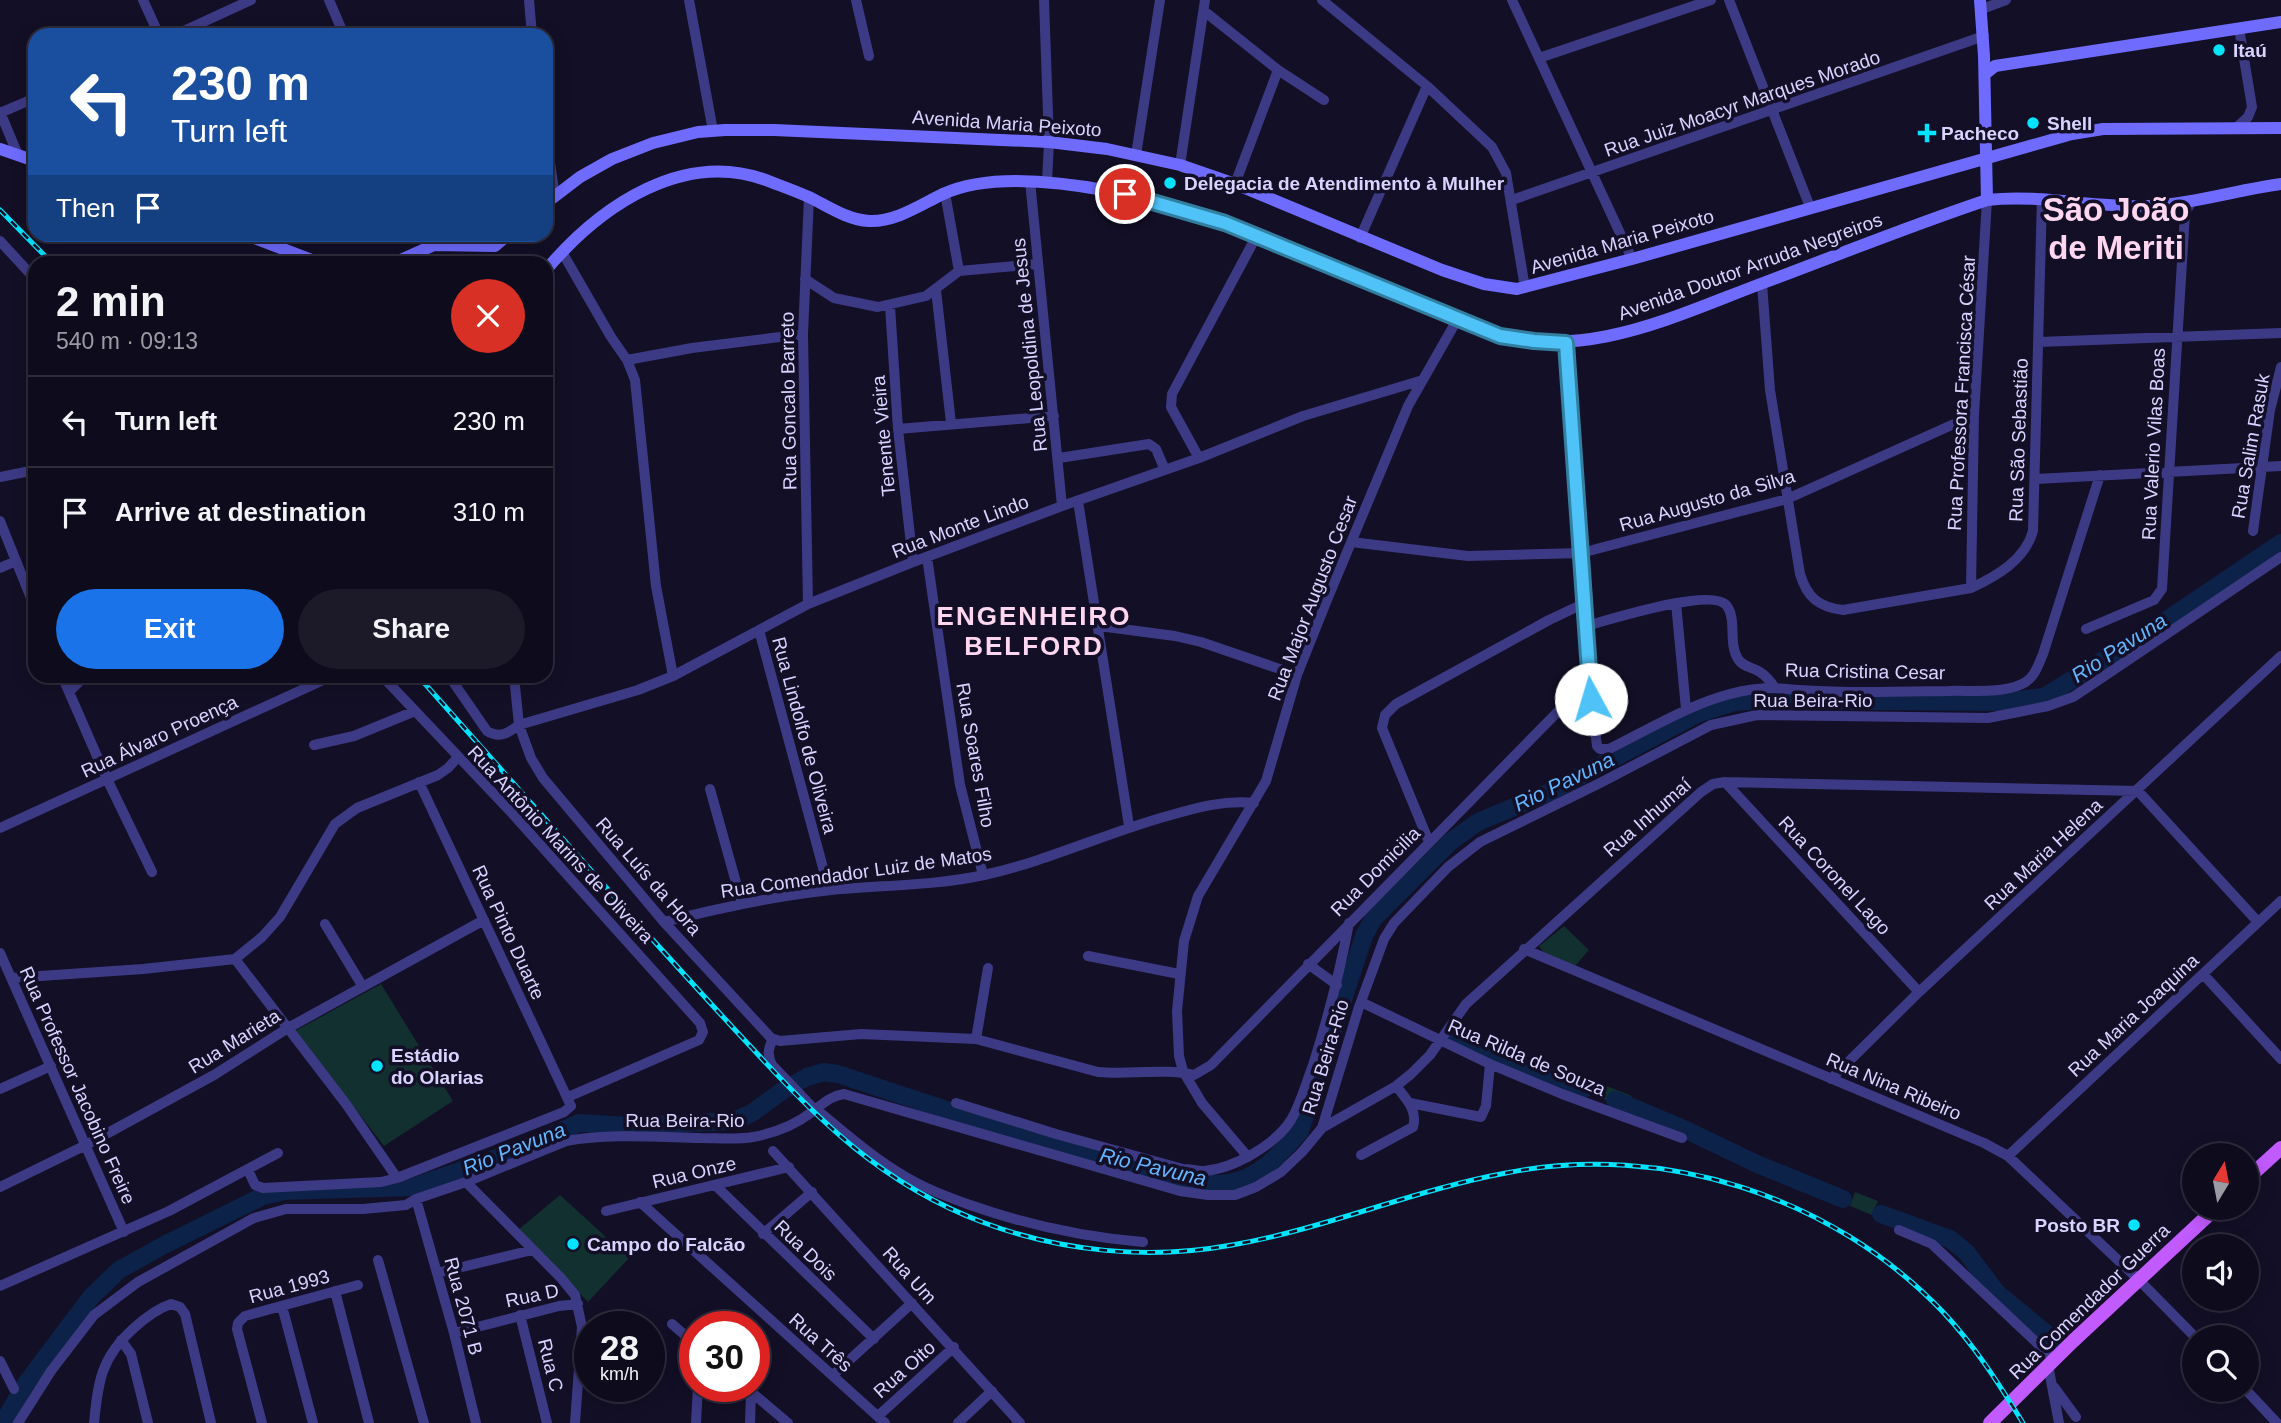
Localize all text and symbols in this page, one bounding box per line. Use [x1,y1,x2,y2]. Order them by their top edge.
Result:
place label: Itaú [2233,40,2267,61]
marker: Itaú [2211,42,2227,58]
street label: Rua Juiz Moacyr Marques Morado [1601,46,1883,161]
icon: left [56,56,147,147]
text: 230 m [171,56,310,110]
street label: Avenida Maria Peixoto [912,106,1102,141]
text: Turn left [171,113,287,149]
place label: Shell [2047,113,2092,134]
marker: Shell [2025,115,2041,131]
place label: Pacheco [1941,123,2019,144]
marker: Pacheco [1919,125,1935,141]
pin [1095,164,1155,224]
place label: Delegacia de Atendimento à Mulher [1184,173,1505,194]
icon: arrive [1106,175,1144,213]
marker: Delegacia de Atendimento à Mulher [1162,175,1178,191]
icon: arrive [129,189,167,227]
district label: São João de Meriti [2043,191,2189,266]
text: Then [56,193,115,223]
street label: Avenida Maria Peixoto [1528,205,1716,278]
street label: Avenida Doutor Arruda Negreiros [1615,209,1885,324]
street label: Rua Leopoldina de Jesus [1008,237,1051,453]
street label: Rua Professora Francisca César [1944,254,1979,531]
text: 2 min [56,278,166,325]
button: close [451,279,525,353]
street label: Rua Goncalo Barreto [776,312,801,490]
text: 540 m · 09:13 [56,328,198,354]
street label: Rua Valerio Vilas Boas [2138,347,2169,541]
street label: Rua São Sebastião [2005,358,2032,522]
street label: Rua Salim Rasuk [2227,371,2274,520]
street label: Tenente Vieira [868,374,899,497]
icon: left [56,403,94,441]
text: Turn left [115,406,217,436]
text: 230 m [453,406,525,436]
street label: Rua Augusto da Silva [1617,465,1798,536]
street label: Rua Monte Lindo [889,491,1031,562]
street label: Rua Major Augusto Cesar [1264,492,1361,703]
icon: arrive [56,494,94,532]
text: Arrive at destination [115,497,366,527]
text: 310 m [453,497,525,527]
button: Exit [56,589,284,669]
button: Share [298,589,525,669]
district label: ENGENHEIRO BELFORD [937,601,1131,661]
water label: Rio Pavuna [2067,608,2171,687]
street label: Rua Lindolfo de Oliveira [768,634,841,836]
street label: Rua Cristina Cesar [1785,660,1946,683]
position arrow [1554,662,1628,736]
street label: Rua Soares Filho [952,681,999,829]
street label: Rua Beira-Rio [1753,690,1873,711]
street label: Rua Álvaro Proença [78,691,241,782]
street label: Rua Antônio Marins de Oliveira [464,741,658,948]
water label: Rio Pavuna [1510,747,1618,816]
street label: Rua Inhumaí [1599,773,1696,861]
street label: Rua Maria Helena [1980,794,2107,914]
street label: Rua Coronel Lago [1774,812,1895,939]
street label: Rua Luís da Hora [592,813,706,940]
street label: Rua Domicilia [1326,822,1425,920]
street label: Rua Comendador Luiz de Matos [719,843,993,902]
street label: Rua Pinto Duarte [468,862,549,1003]
street label: Rua Maria Joaquina [2064,949,2203,1081]
street label: Rua Professor Jacobino Freire [16,963,140,1207]
street label: Rua Beira-Rio [1298,997,1353,1117]
street label: Rua Marieta [185,1005,284,1078]
street label: Rua Rilda de Souza [1445,1015,1609,1100]
place label: Estádio do Olarias [391,1045,484,1088]
street label: Rua Nina Ribeiro [1823,1049,1965,1124]
marker: Estádio do Olarias [369,1058,385,1074]
street label: Rua Beira-Rio [625,1110,745,1131]
water label: Rio Pavuna [459,1118,568,1180]
water label: Rio Pavuna [1098,1143,1209,1190]
north arrow [2182,1143,2259,1220]
map controls [2182,1143,2259,1402]
street label: Rua Onze [650,1153,738,1192]
place label: Posto BR [2035,1215,2120,1236]
street label: Rua Dois [770,1216,841,1285]
marker: Posto BR [2126,1217,2142,1233]
street label: Rua Comendador Guerra [2005,1219,2174,1383]
place label: Campo do Falcão [587,1234,745,1255]
button: sound [2182,1234,2259,1311]
marker: Campo do Falcão [565,1236,581,1252]
street label: Rua Um [879,1242,941,1308]
street label: Rua 2071 B [440,1255,487,1357]
street label: Rua 1993 [247,1266,332,1307]
street label: Rua D [504,1280,561,1311]
street label: Rua Três [785,1309,856,1376]
speed limit sign: 30 [679,1311,770,1402]
button: search [2182,1325,2259,1402]
text: 28 [600,1328,639,1367]
street label: Rua C [534,1336,567,1394]
street label: Rua Oito [869,1336,939,1402]
text: km/h [600,1364,639,1384]

